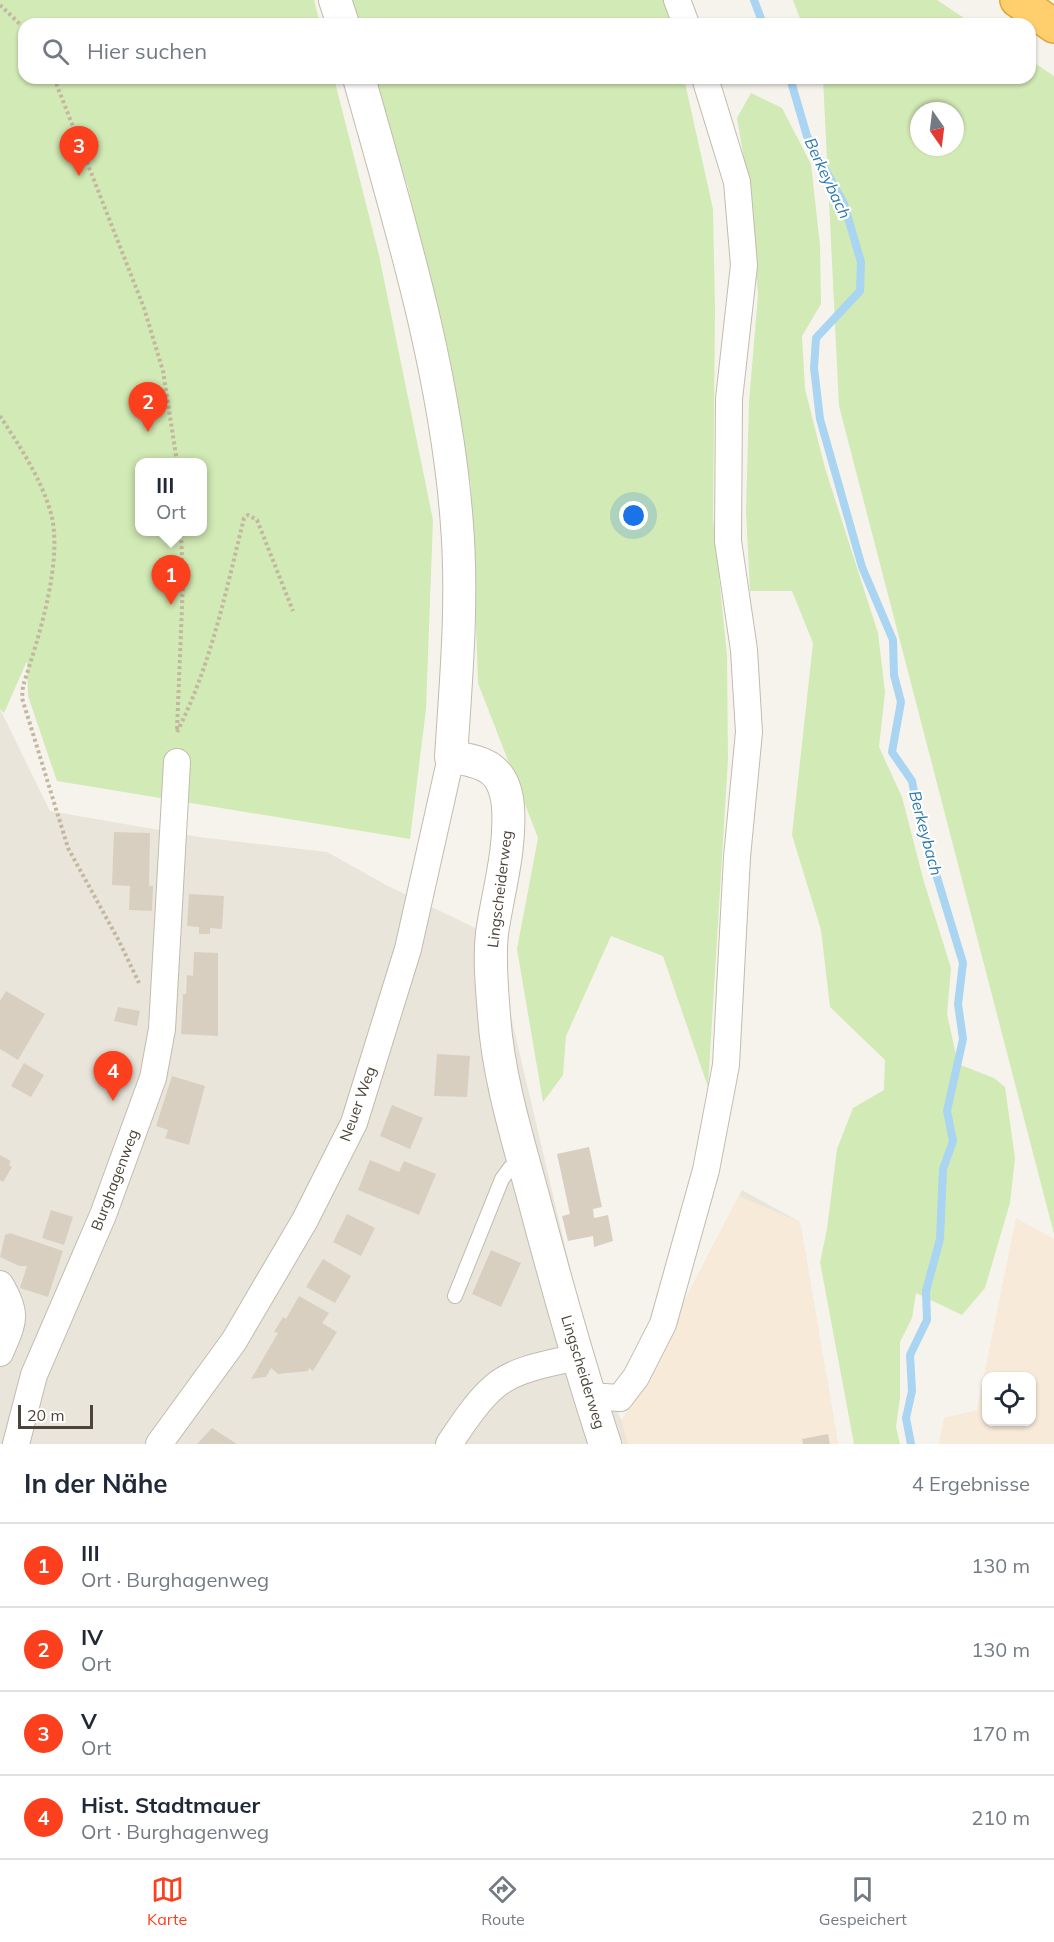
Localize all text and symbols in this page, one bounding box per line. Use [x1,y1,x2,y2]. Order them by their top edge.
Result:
search box [18,18,1036,84]
icon: search [39,35,72,68]
text: Hier suchen [87,37,207,65]
north arrow [910,102,964,156]
pin: 3 [60,126,98,176]
water label: Berkeybach [801,134,855,222]
pin: 2 [128,382,168,432]
popup [135,458,207,536]
text: III [156,471,175,499]
text: Ort [156,499,186,524]
your location [619,501,648,530]
pin: 1 [152,556,190,605]
water label: Berkeybach [905,788,947,878]
street label: Lingscheiderweg [483,829,516,949]
pin: 4 [94,1052,132,1101]
street label: Neuer Weg [335,1064,380,1144]
street label: Burghagenweg [86,1126,143,1233]
street label: Lingscheiderweg [557,1313,610,1431]
map controls [982,1372,1036,1426]
button: locate [982,1372,1036,1426]
scale bar [18,1402,93,1430]
text: 20 m [27,1405,64,1425]
text: In der Nähe [24,1467,168,1500]
text: 4 Ergebnisse [912,1471,1030,1496]
text: III [81,1539,100,1567]
text: 1 [38,1553,50,1578]
text: 130 m [971,1553,1030,1578]
text: Ort · Burghagenweg [81,1567,269,1592]
text: IV [81,1623,103,1651]
text: 2 [38,1637,50,1662]
text: 130 m [971,1637,1030,1662]
text: Ort [81,1651,111,1676]
text: V [81,1707,97,1735]
text: 3 [38,1721,50,1746]
text: 170 m [971,1721,1030,1746]
text: Ort [81,1735,111,1760]
text: Hist. Stadtmauer [81,1791,260,1819]
text: 4 [38,1805,50,1830]
text: 210 m [971,1805,1030,1830]
text: Ort · Burghagenweg [81,1819,269,1844]
tab: Karte [147,1873,187,1929]
tab: Route [481,1873,525,1929]
tab: Gespeichert [819,1873,907,1929]

